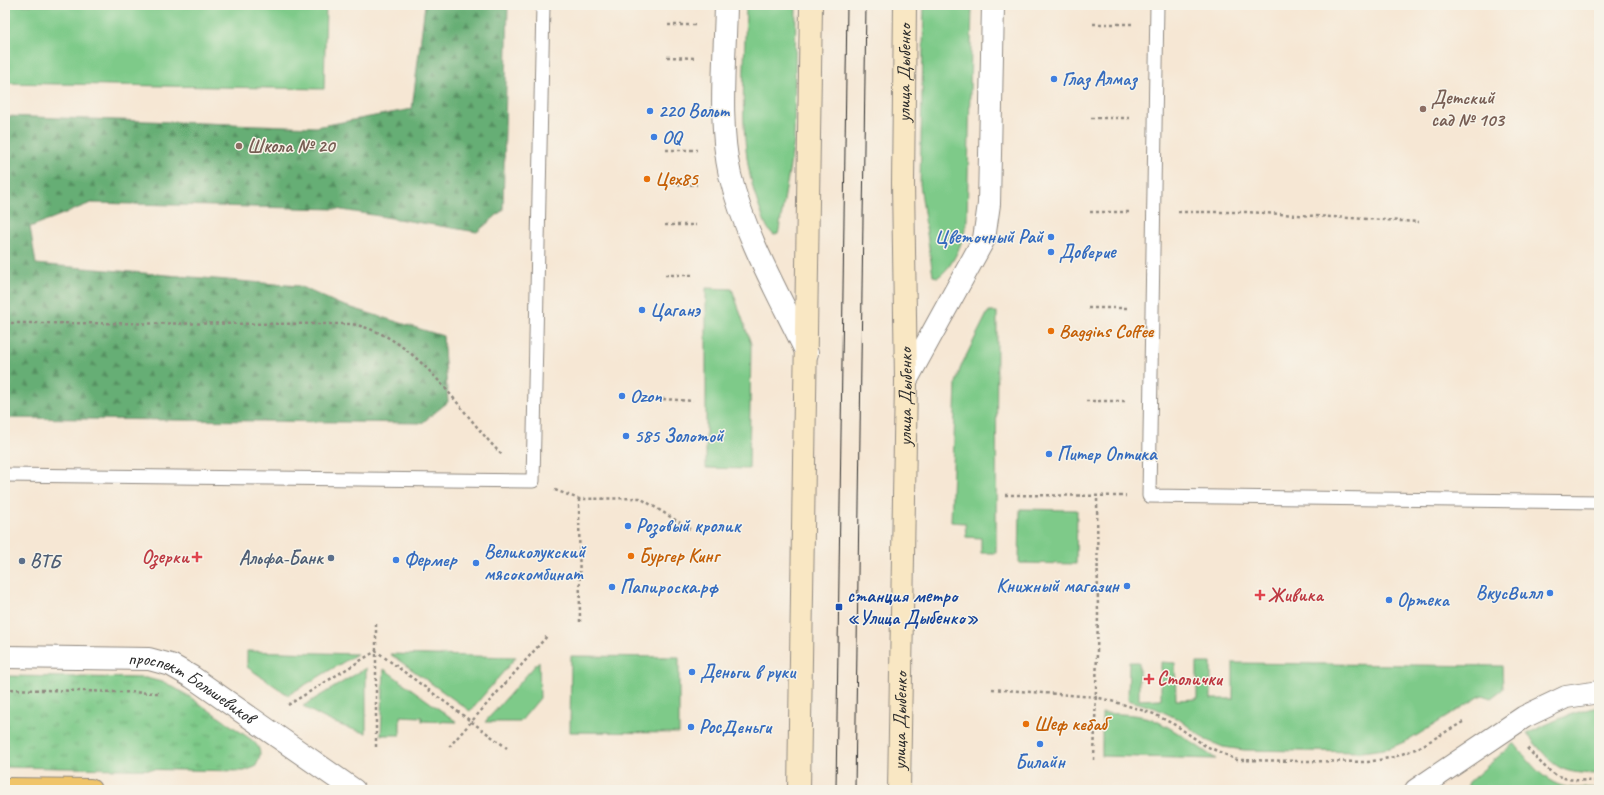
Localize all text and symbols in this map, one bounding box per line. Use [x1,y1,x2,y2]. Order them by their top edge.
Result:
street label: улица Дыбенко [892,22,917,123]
place label: Глаз Алмаз [1062,67,1138,91]
marker: Глаз Алмаз [1049,74,1059,84]
place label: Детский сад № 103 [1431,86,1506,132]
place label: 220 Вольт [658,99,730,123]
marker: Детский сад № 103 [1418,104,1428,114]
marker: 220 Вольт [645,106,655,116]
place label: OQ [662,125,684,149]
marker: OQ [649,132,659,142]
place label: Школа № 20 [247,134,337,158]
marker: Школа № 20 [234,141,244,151]
place label: Цех85 [655,167,699,191]
marker: Цех85 [642,174,652,184]
place label: Цветочный Рай [935,225,1045,249]
marker: Цветочный Рай [1046,232,1056,242]
place label: Доверие [1059,240,1117,264]
marker: Доверие [1046,247,1056,257]
place label: Цаганэ [650,298,702,322]
marker: Цаганэ [637,305,647,315]
place label: Baggins Coffee [1059,319,1155,343]
marker: Baggins Coffee [1046,326,1056,336]
street label: улица Дыбенко [893,345,918,447]
place label: Ozon [630,384,662,408]
marker: Ozon [617,391,627,401]
place label: 585 Золотой [634,424,725,448]
marker: 585 Золотой [621,431,631,441]
place label: Питер Оптика [1057,442,1158,466]
marker: Питер Оптика [1044,449,1054,459]
place label: Розовый кролик [636,514,743,539]
marker: Розовый кролик [623,521,633,531]
place label: Великолукский мясокомбинат [484,540,587,586]
place label: Бургер Кинг [639,544,722,568]
place label: Озерки [142,545,191,570]
place label: Альфа-Банк [239,546,324,570]
place label: Фермер [404,548,458,572]
place label: ВТБ [30,549,63,573]
marker: Бургер Кинг [626,551,636,561]
marker: Озерки [192,552,202,562]
marker: Альфа-Банк [326,553,336,563]
marker: Фермер [391,555,401,565]
marker: ВТБ [17,556,27,566]
marker: Великолукский мясокомбинат [471,558,481,568]
place label: Книжный магазин [996,574,1121,598]
place label: Папироска.рф [620,575,719,599]
marker: Книжный магазин [1122,581,1132,591]
place label: ВкусВилл [1476,581,1544,605]
marker: Папироска.рф [607,582,617,592]
place label: Живика [1268,583,1324,607]
place label: станция метро «Улица Дыбенко» [847,584,979,630]
place label: Ортека [1397,588,1451,612]
marker: ВкусВилл [1545,588,1555,598]
marker: Живика [1255,590,1265,600]
marker: Ортека [1384,595,1394,605]
marker: станция метро «Улица Дыбенко» [834,602,844,612]
street label: проспект Большевиков [128,647,263,732]
place label: Деньги в руки [700,660,797,684]
marker: Деньги в руки [687,667,697,677]
place label: Столички [1157,667,1223,691]
street label: улица Дыбенко [887,669,913,771]
marker: Столички [1144,674,1154,684]
place label: Шеф кебаб [1034,712,1113,736]
place label: РосДеньги [699,715,773,739]
marker: Шеф кебаб [1021,719,1031,729]
marker: РосДеньги [686,722,696,732]
marker: Билайн [1035,739,1045,749]
place label: Билайн [1015,750,1066,774]

